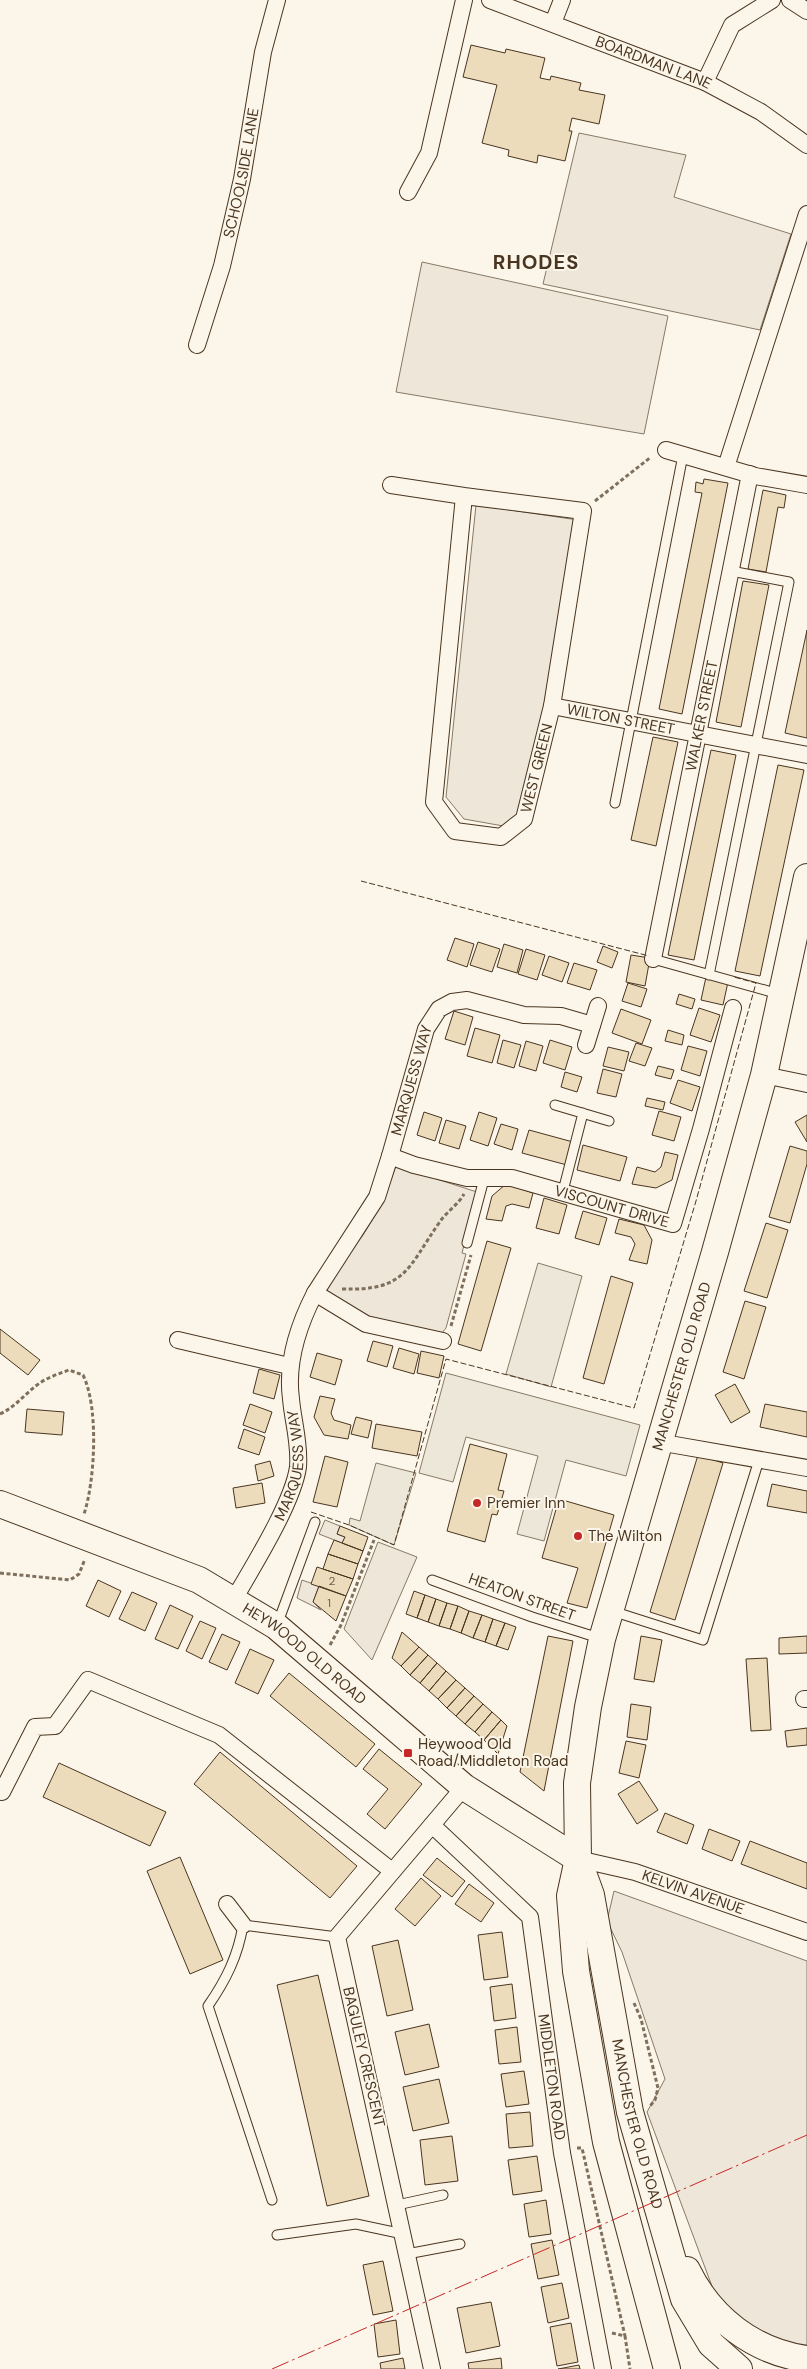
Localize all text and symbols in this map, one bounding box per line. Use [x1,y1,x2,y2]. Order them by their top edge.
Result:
street label: BOARDMAN LANE [593,31,715,94]
street label: SCHOOLSIDE LANE [219,106,264,240]
district label: RHODES [493,249,579,275]
street label: WALKER STREET [681,659,722,773]
street label: WILTON STREET [565,699,676,739]
street label: WEST GREEN [516,721,557,815]
street label: MARQUESS WAY [386,1022,437,1138]
street label: VISCOUNT DRIVE [552,1181,672,1232]
street label: MANCHESTER OLD ROAD [648,1280,716,1453]
street label: MARQUESS WAY [270,1408,308,1524]
place label: Premier Inn [487,1493,565,1513]
marker: Premier Inn [471,1497,483,1509]
place label: The Wilton [588,1526,662,1546]
marker: The Wilton [572,1530,584,1542]
street label: HEATON STREET [466,1568,578,1626]
house number: 2 [329,1573,336,1589]
house number: 1 [327,1595,331,1611]
street label: HEYWOOD OLD ROAD [239,1598,370,1709]
place label: Heywood Old Road/Middleton Road [418,1734,568,1771]
marker: Heywood Old Road/Middleton Road [402,1747,414,1759]
street label: KELVIN AVENUE [639,1865,747,1919]
street label: BAGULEY CRESCENT [338,1985,390,2129]
street label: MIDDLETON ROAD [533,2013,570,2141]
street label: MANCHESTER OLD ROAD [607,2037,668,2211]

